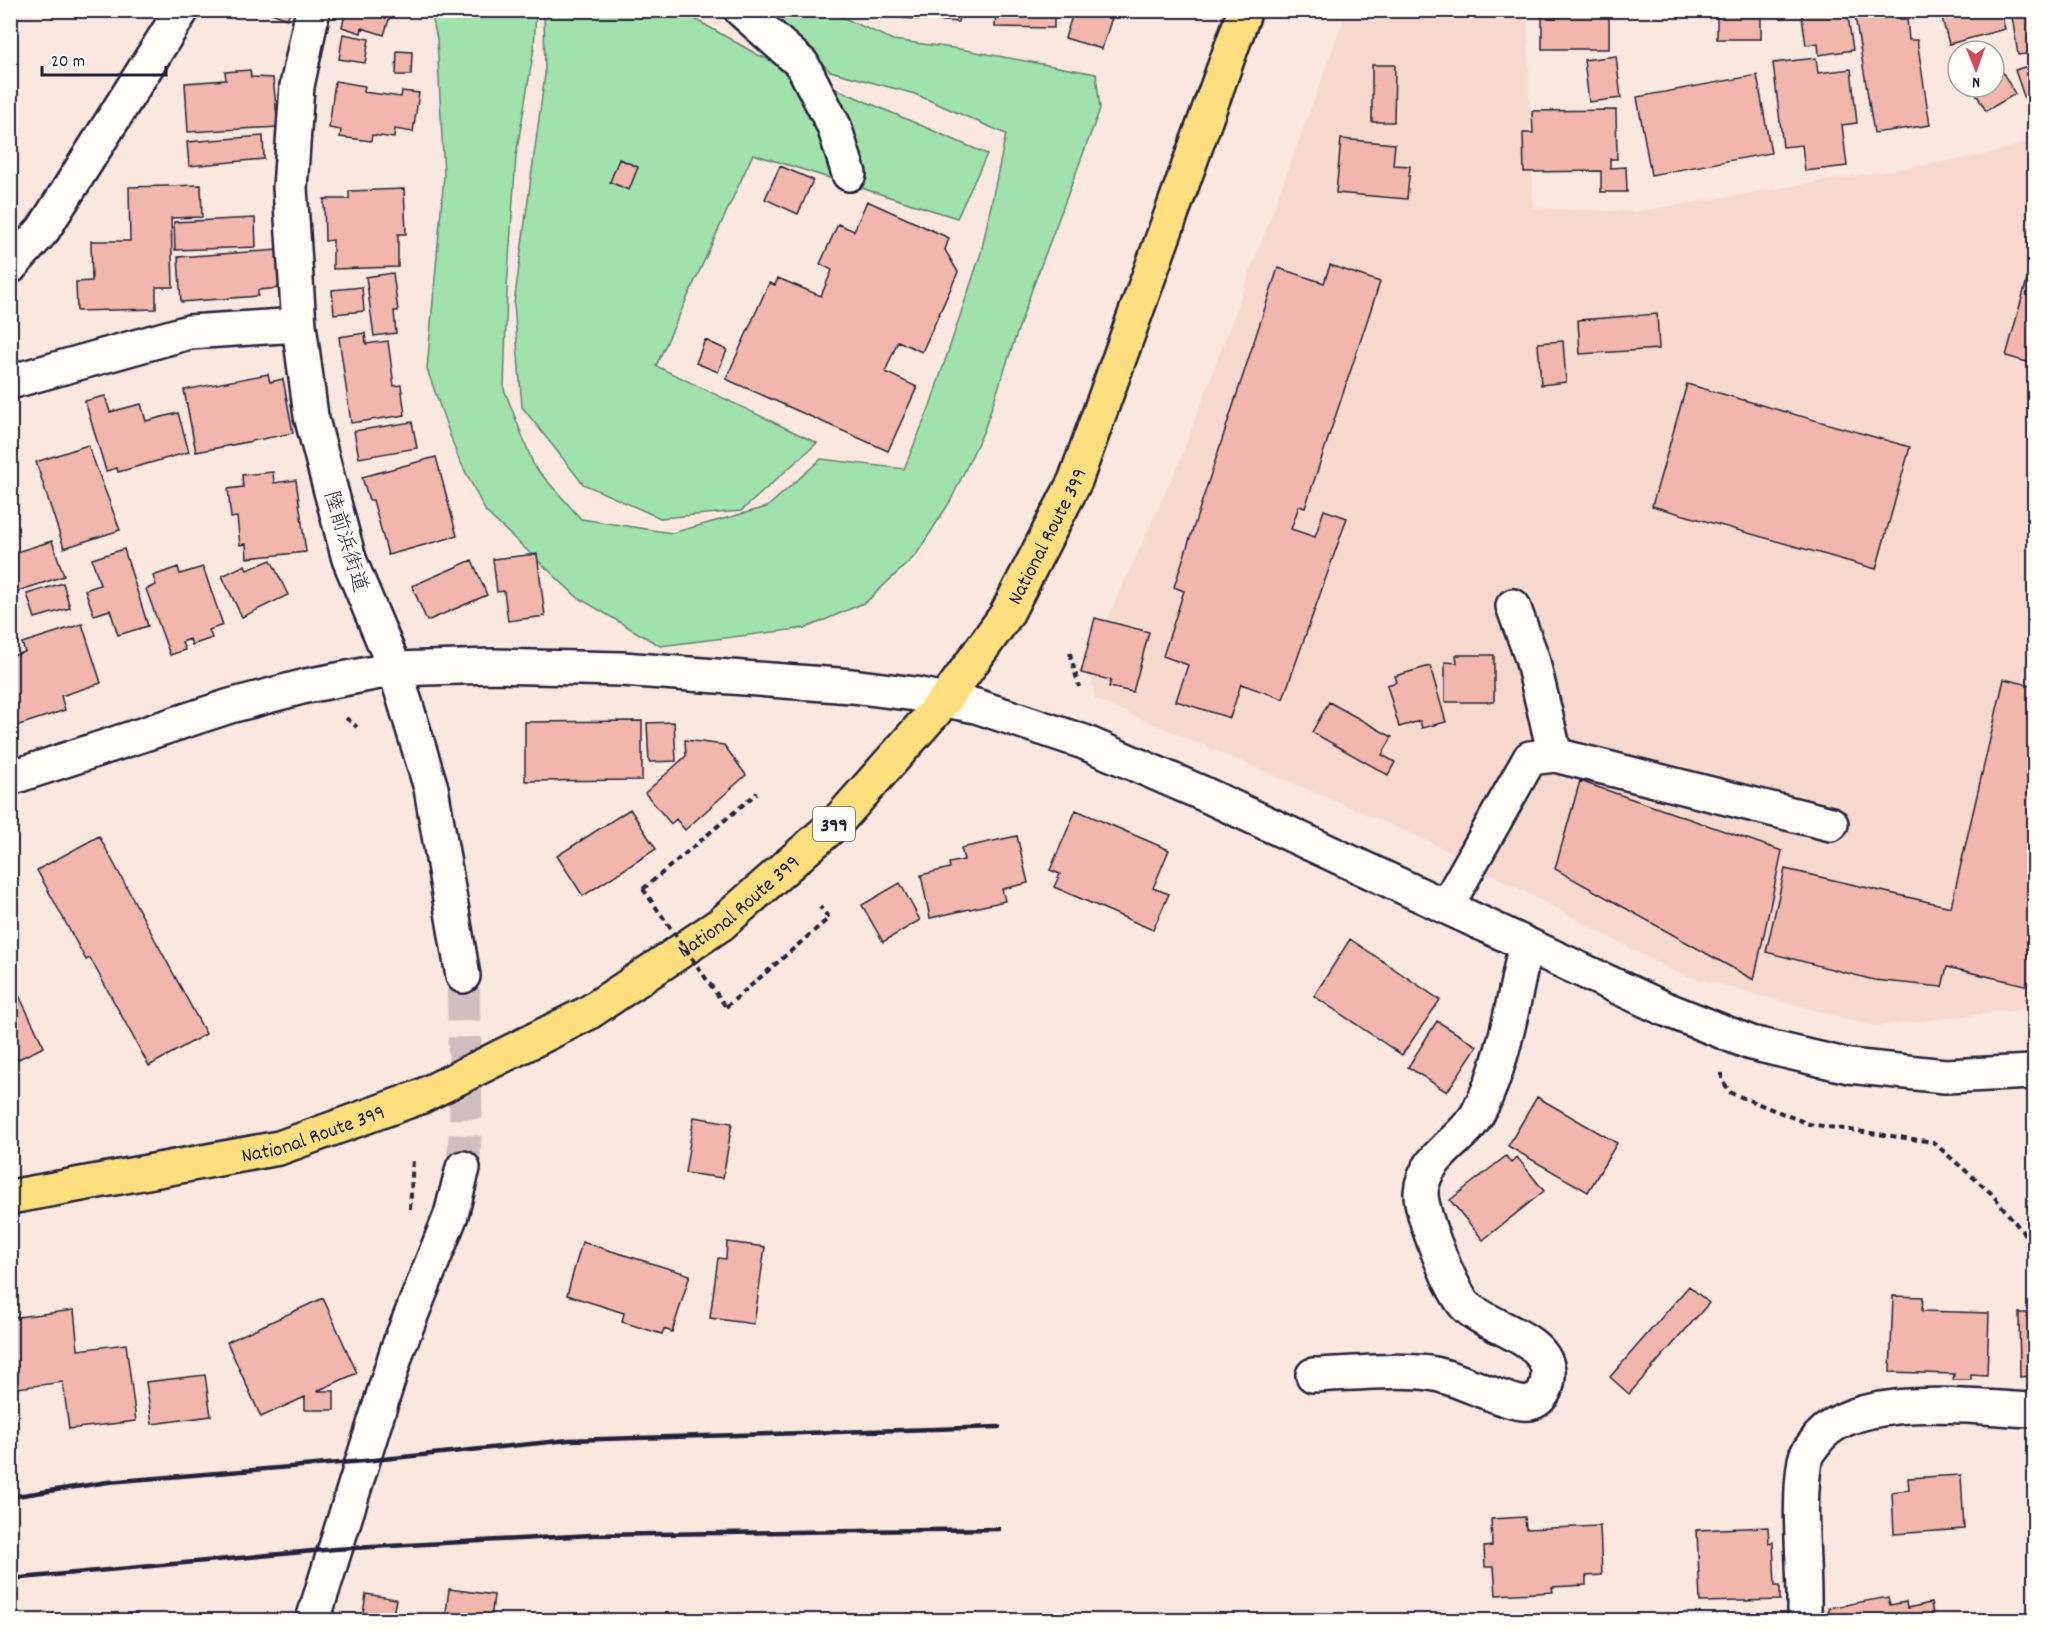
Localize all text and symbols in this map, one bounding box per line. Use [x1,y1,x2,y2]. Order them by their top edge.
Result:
scale bar [42,39,166,77]
north arrow [1946,39,2006,99]
text: 20 m [51,50,85,75]
text: N [1972,70,1980,93]
street label: National Route 399 [1002,465,1096,611]
street label: 陸前浜街道 [314,487,374,596]
road number: 399 [813,807,855,841]
street label: National Route 399 [673,849,808,967]
street label: National Route 399 [239,1099,390,1173]

